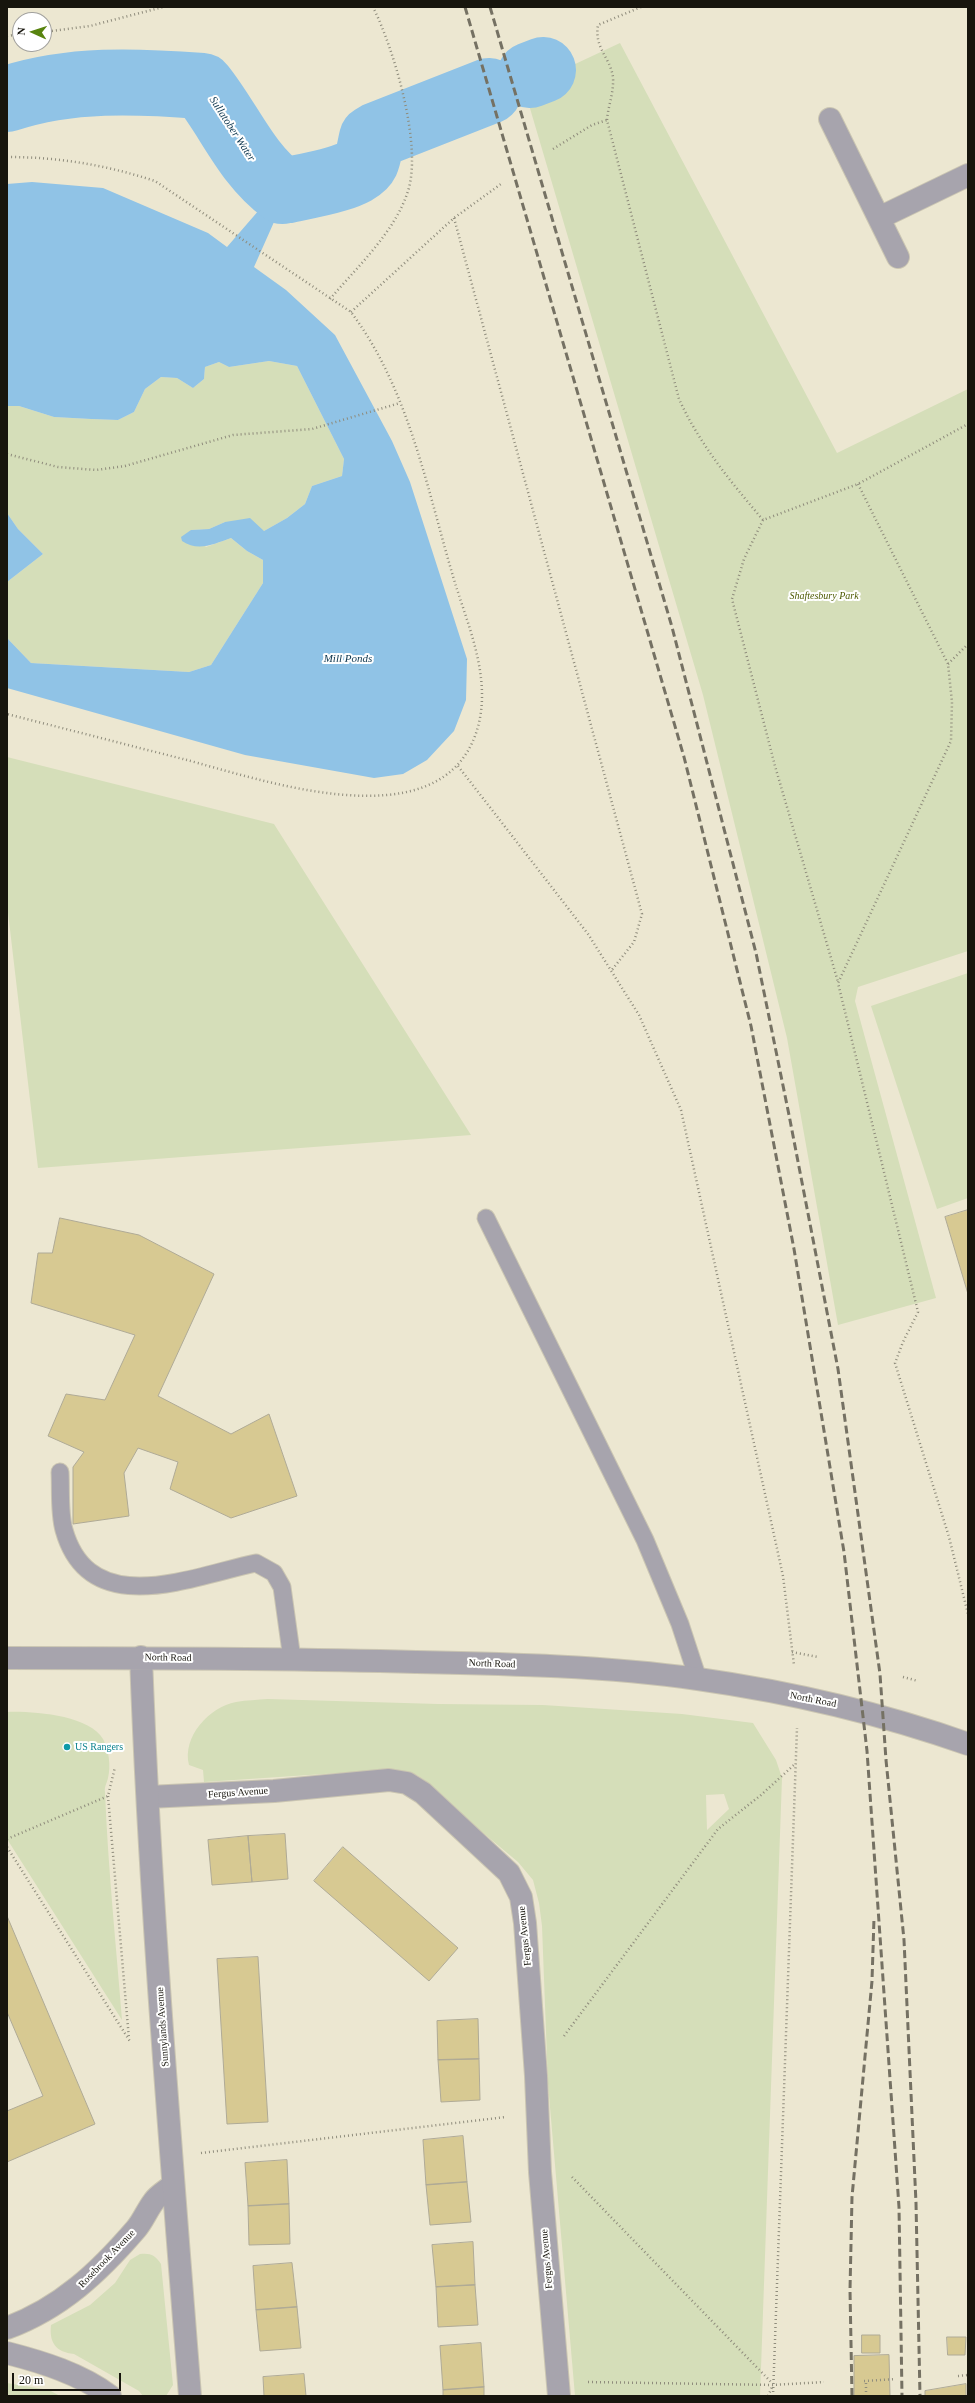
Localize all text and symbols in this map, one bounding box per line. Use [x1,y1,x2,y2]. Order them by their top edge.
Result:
north arrow [12,12,52,52]
text: N [15,27,27,36]
water label: Sullatober Water [206,94,258,164]
park label: Shaftesbury Park [789,590,859,602]
water label: Mill Ponds [324,652,372,666]
street label: North Road [144,1652,192,1664]
street label: North Road [468,1657,516,1671]
street label: North Road [789,1690,837,1710]
place label: US Rangers [75,1741,123,1753]
marker: US Rangers [62,1742,72,1752]
street label: Fergus Avenue [208,1785,268,1801]
street label: Fergus Avenue [516,1906,534,1966]
street label: Sunnylands Avenue [154,1987,172,2067]
street label: Rosebrook Avenue [76,2227,138,2291]
street label: Fergus Avenue [538,2229,556,2289]
scale bar [14,2365,123,2391]
text: 20 m [19,2373,43,2387]

